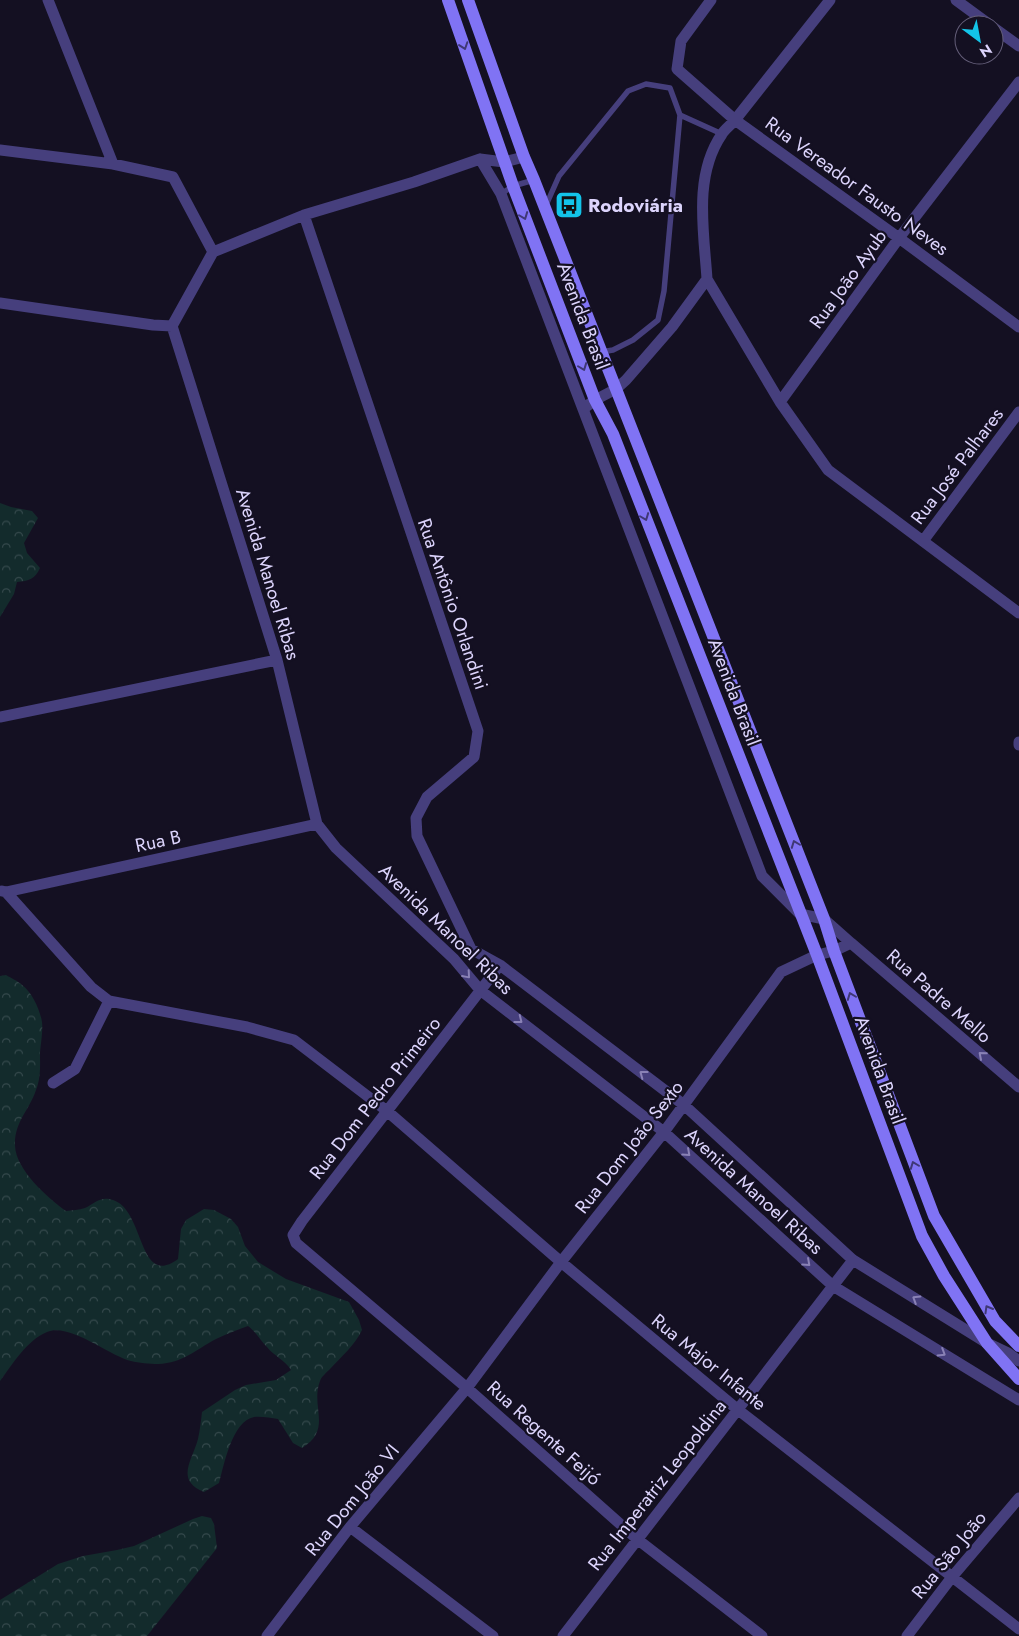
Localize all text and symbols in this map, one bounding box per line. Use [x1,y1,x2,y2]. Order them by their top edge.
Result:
north arrow [954,15,1004,65]
text: N [976,40,996,62]
one-way arrow [458,41,468,50]
street label: Rua Vereador Fausto Neves [760,110,955,262]
bus stop icon: Rodoviária [554,190,584,220]
place label: Rodoviária [588,192,683,219]
one-way arrow [519,211,529,219]
street label: Rua João Ayub [803,224,893,334]
street label: Avenida Brasil [550,258,616,374]
one-way arrow [577,362,587,371]
street label: Rua José Palhares [904,402,1010,530]
street label: Avenida Manoel Ribas [229,485,307,663]
one-way arrow [639,512,650,521]
street label: Rua Antônio Orlandini [411,515,495,693]
street label: Avenida Brasil [701,634,767,750]
street label: Rua B [133,823,183,859]
one-way arrow [791,840,801,848]
street label: Avenida Manoel Ribas [373,857,520,1001]
street label: Rua Padre Mello [881,943,997,1049]
one-way arrow [461,969,470,978]
one-way arrow [847,992,857,1001]
street label: Rua Dom Pedro Primeiro [303,1011,447,1185]
street label: Avenida Brasil [848,1012,912,1128]
one-way arrow [513,1014,522,1022]
one-way arrow [979,1053,988,1061]
one-way arrow [640,1071,649,1079]
street label: Rua Dom João Sexto [568,1075,690,1219]
street label: Avenida Manoel Ribas [679,1121,829,1261]
one-way arrow [681,1147,690,1156]
one-way arrow [910,1161,920,1169]
one-way arrow [802,1257,811,1266]
one-way arrow [912,1296,922,1305]
one-way arrow [984,1305,994,1314]
street label: Rua Major Infante [646,1307,772,1417]
one-way arrow [936,1346,945,1356]
street label: Rua Regente Feijó [481,1374,607,1492]
street label: Rua Imperatriz Leopoldina [581,1394,733,1576]
street label: Rua Dom João VI [298,1438,406,1562]
street label: Rua São João [905,1505,993,1605]

